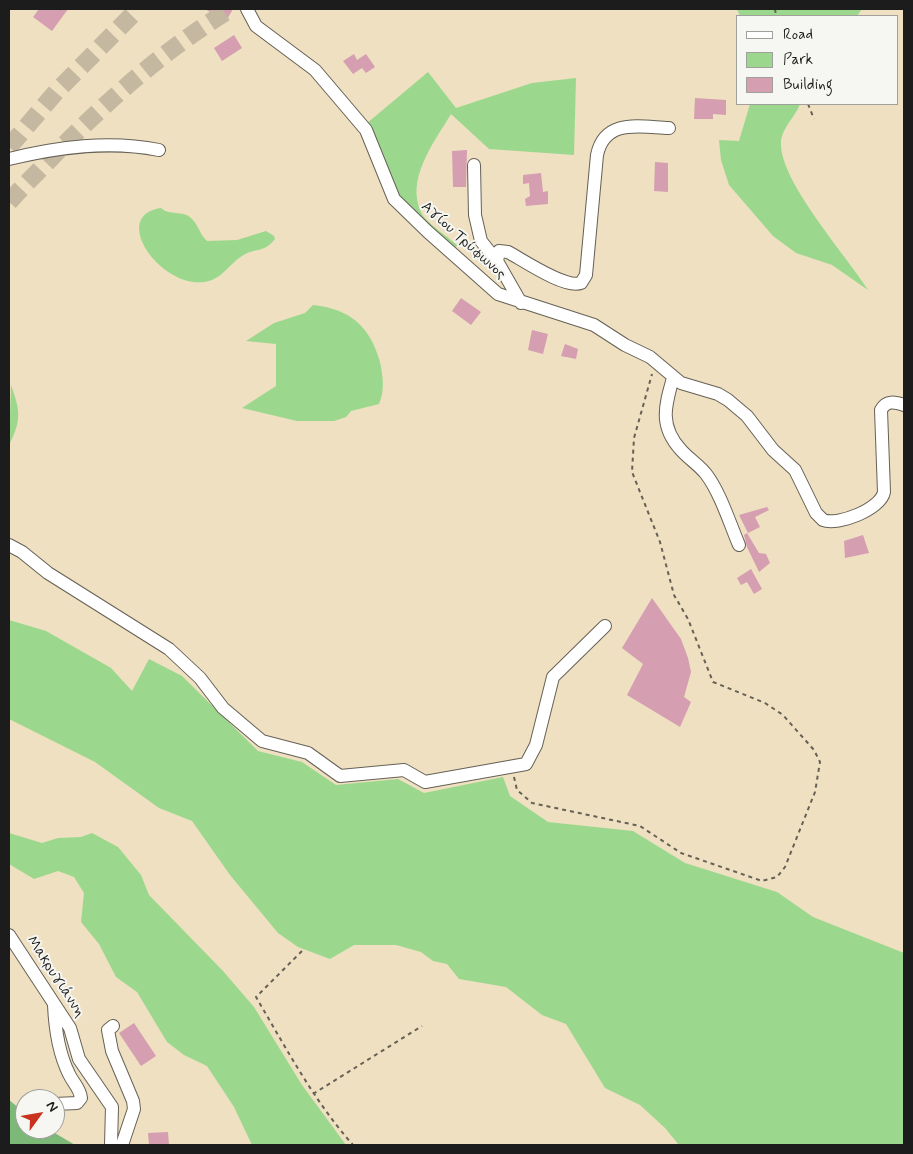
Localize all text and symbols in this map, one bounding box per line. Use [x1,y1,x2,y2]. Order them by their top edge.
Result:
legend [736,15,898,105]
text: Road [783,25,813,45]
text: Park [783,50,813,70]
text: Building [783,75,833,95]
street label: Αγίου Τρύφωνος [417,198,509,284]
street label: Μακρυγιάννη [22,933,88,1021]
north arrow [15,1089,65,1139]
text: N [42,1098,62,1115]

